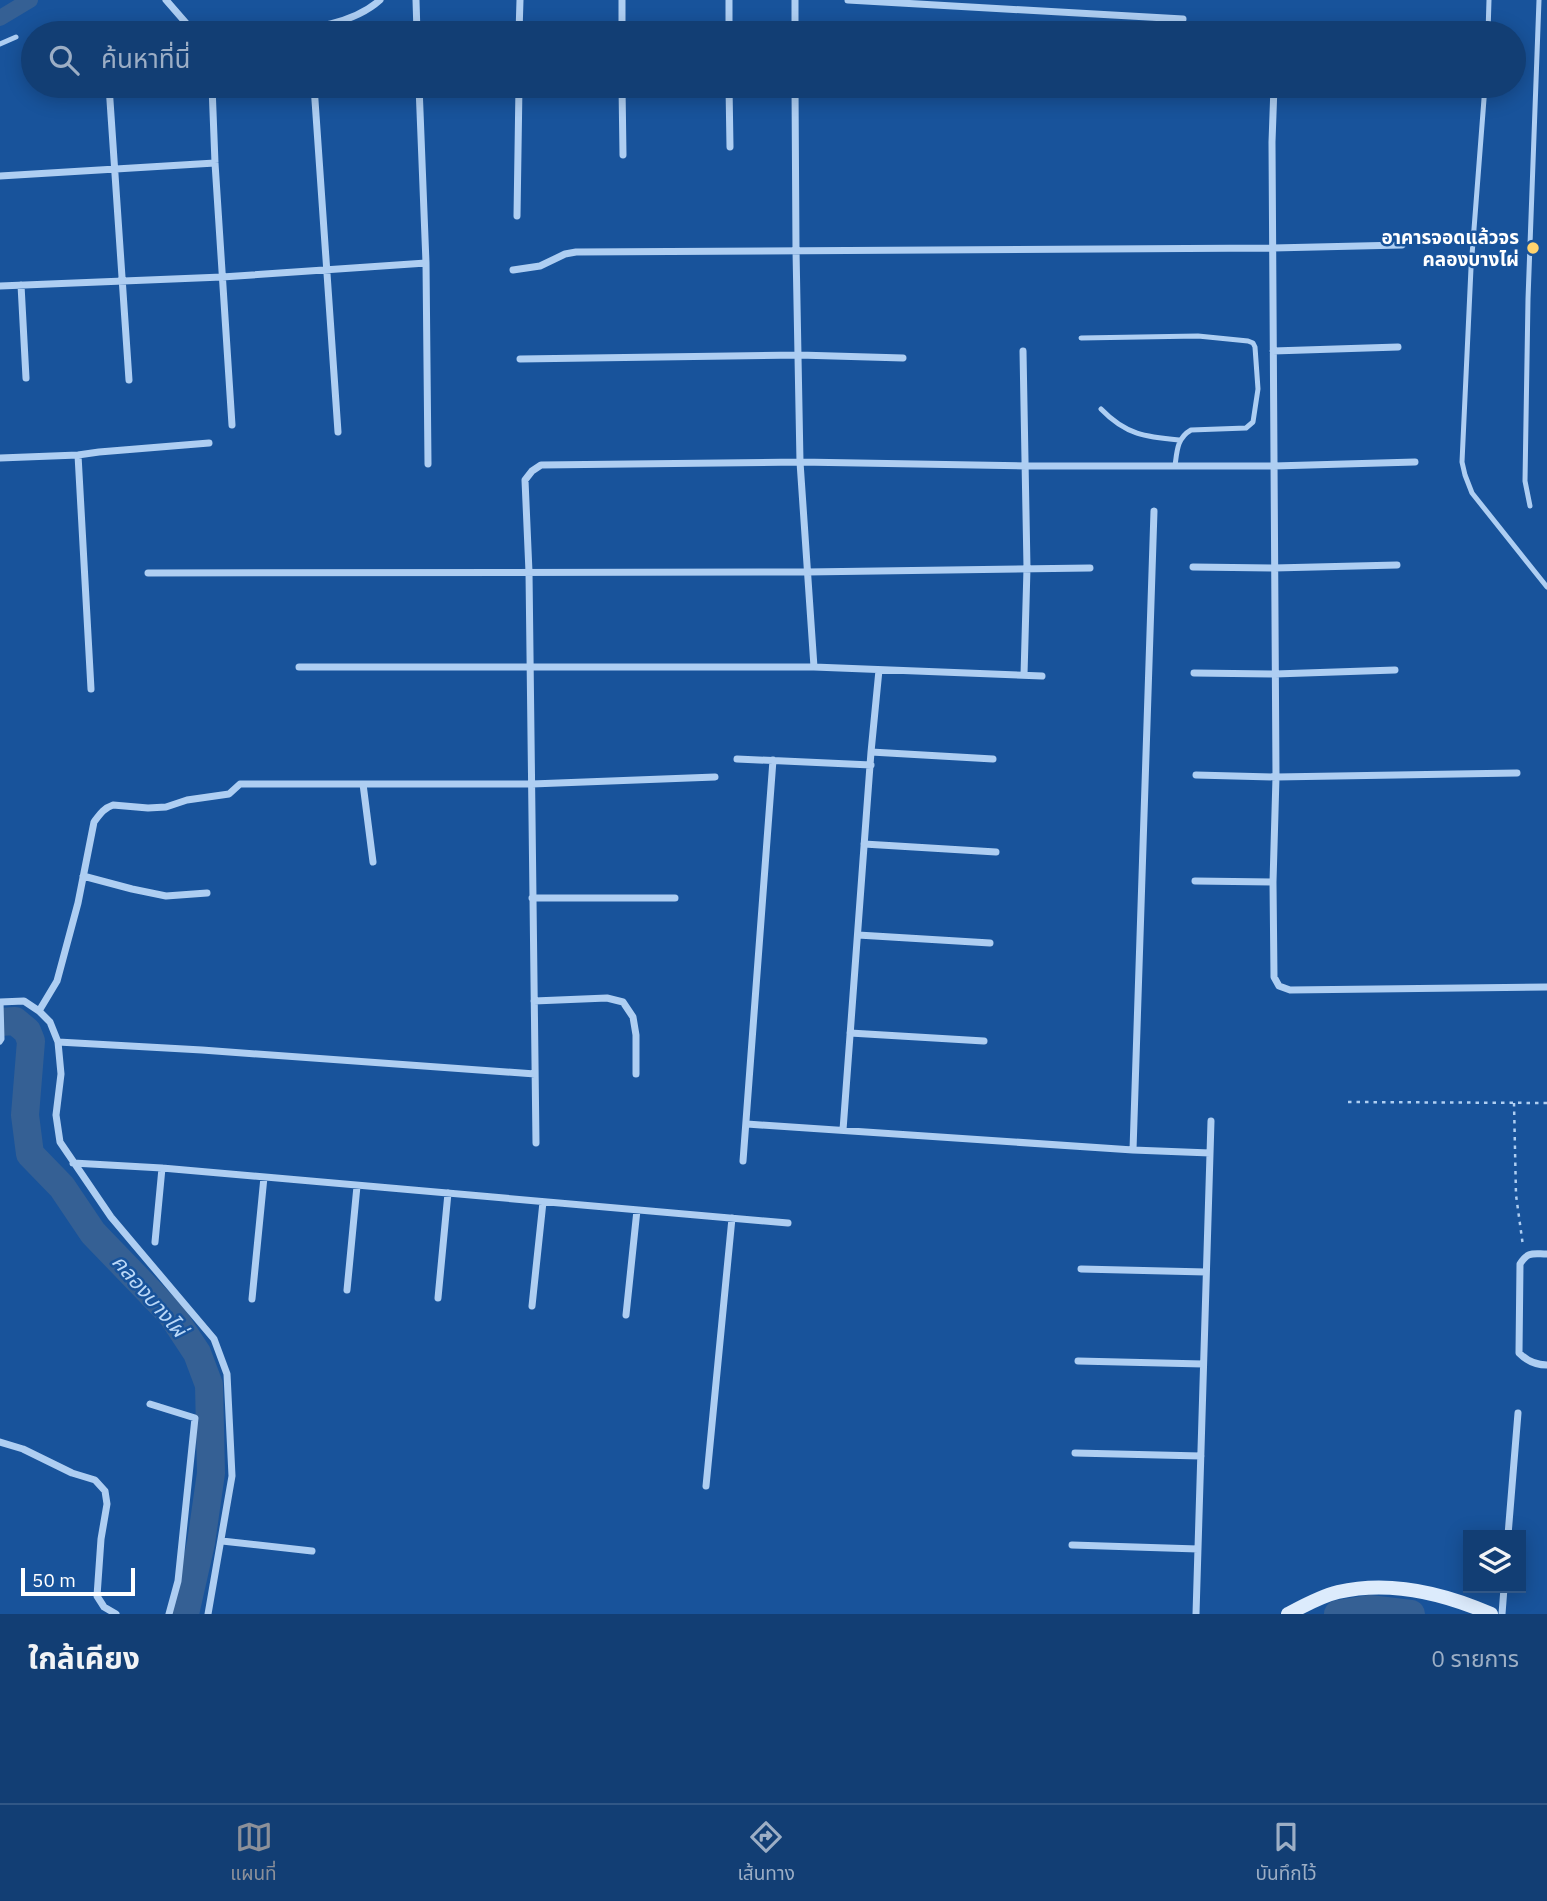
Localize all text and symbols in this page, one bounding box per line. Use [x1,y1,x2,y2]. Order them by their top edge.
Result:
search box [21,21,1526,98]
icon: search [45,41,83,79]
text: ค้นหาที่นี่ [101,41,191,75]
place label: อาคารจอดแล้วจร คลองบางไผ่ [1381,225,1519,271]
marker: อาคารจอดแล้วจร คลองบางไผ่ [1525,240,1541,256]
water label: คลองบางไผ่ [106,1248,195,1345]
map controls [1463,1530,1526,1593]
button: layers [1463,1530,1526,1593]
scale bar [21,1565,135,1597]
text: 50 m [32,1568,76,1592]
text: ใกล้เคียง [28,1638,140,1677]
text: 0 รายการ [1431,1643,1519,1673]
tab: แผนที่ [230,1818,277,1889]
tab: เส้นทาง [737,1818,795,1889]
tab: บันทึกไว้ [1256,1818,1317,1889]

